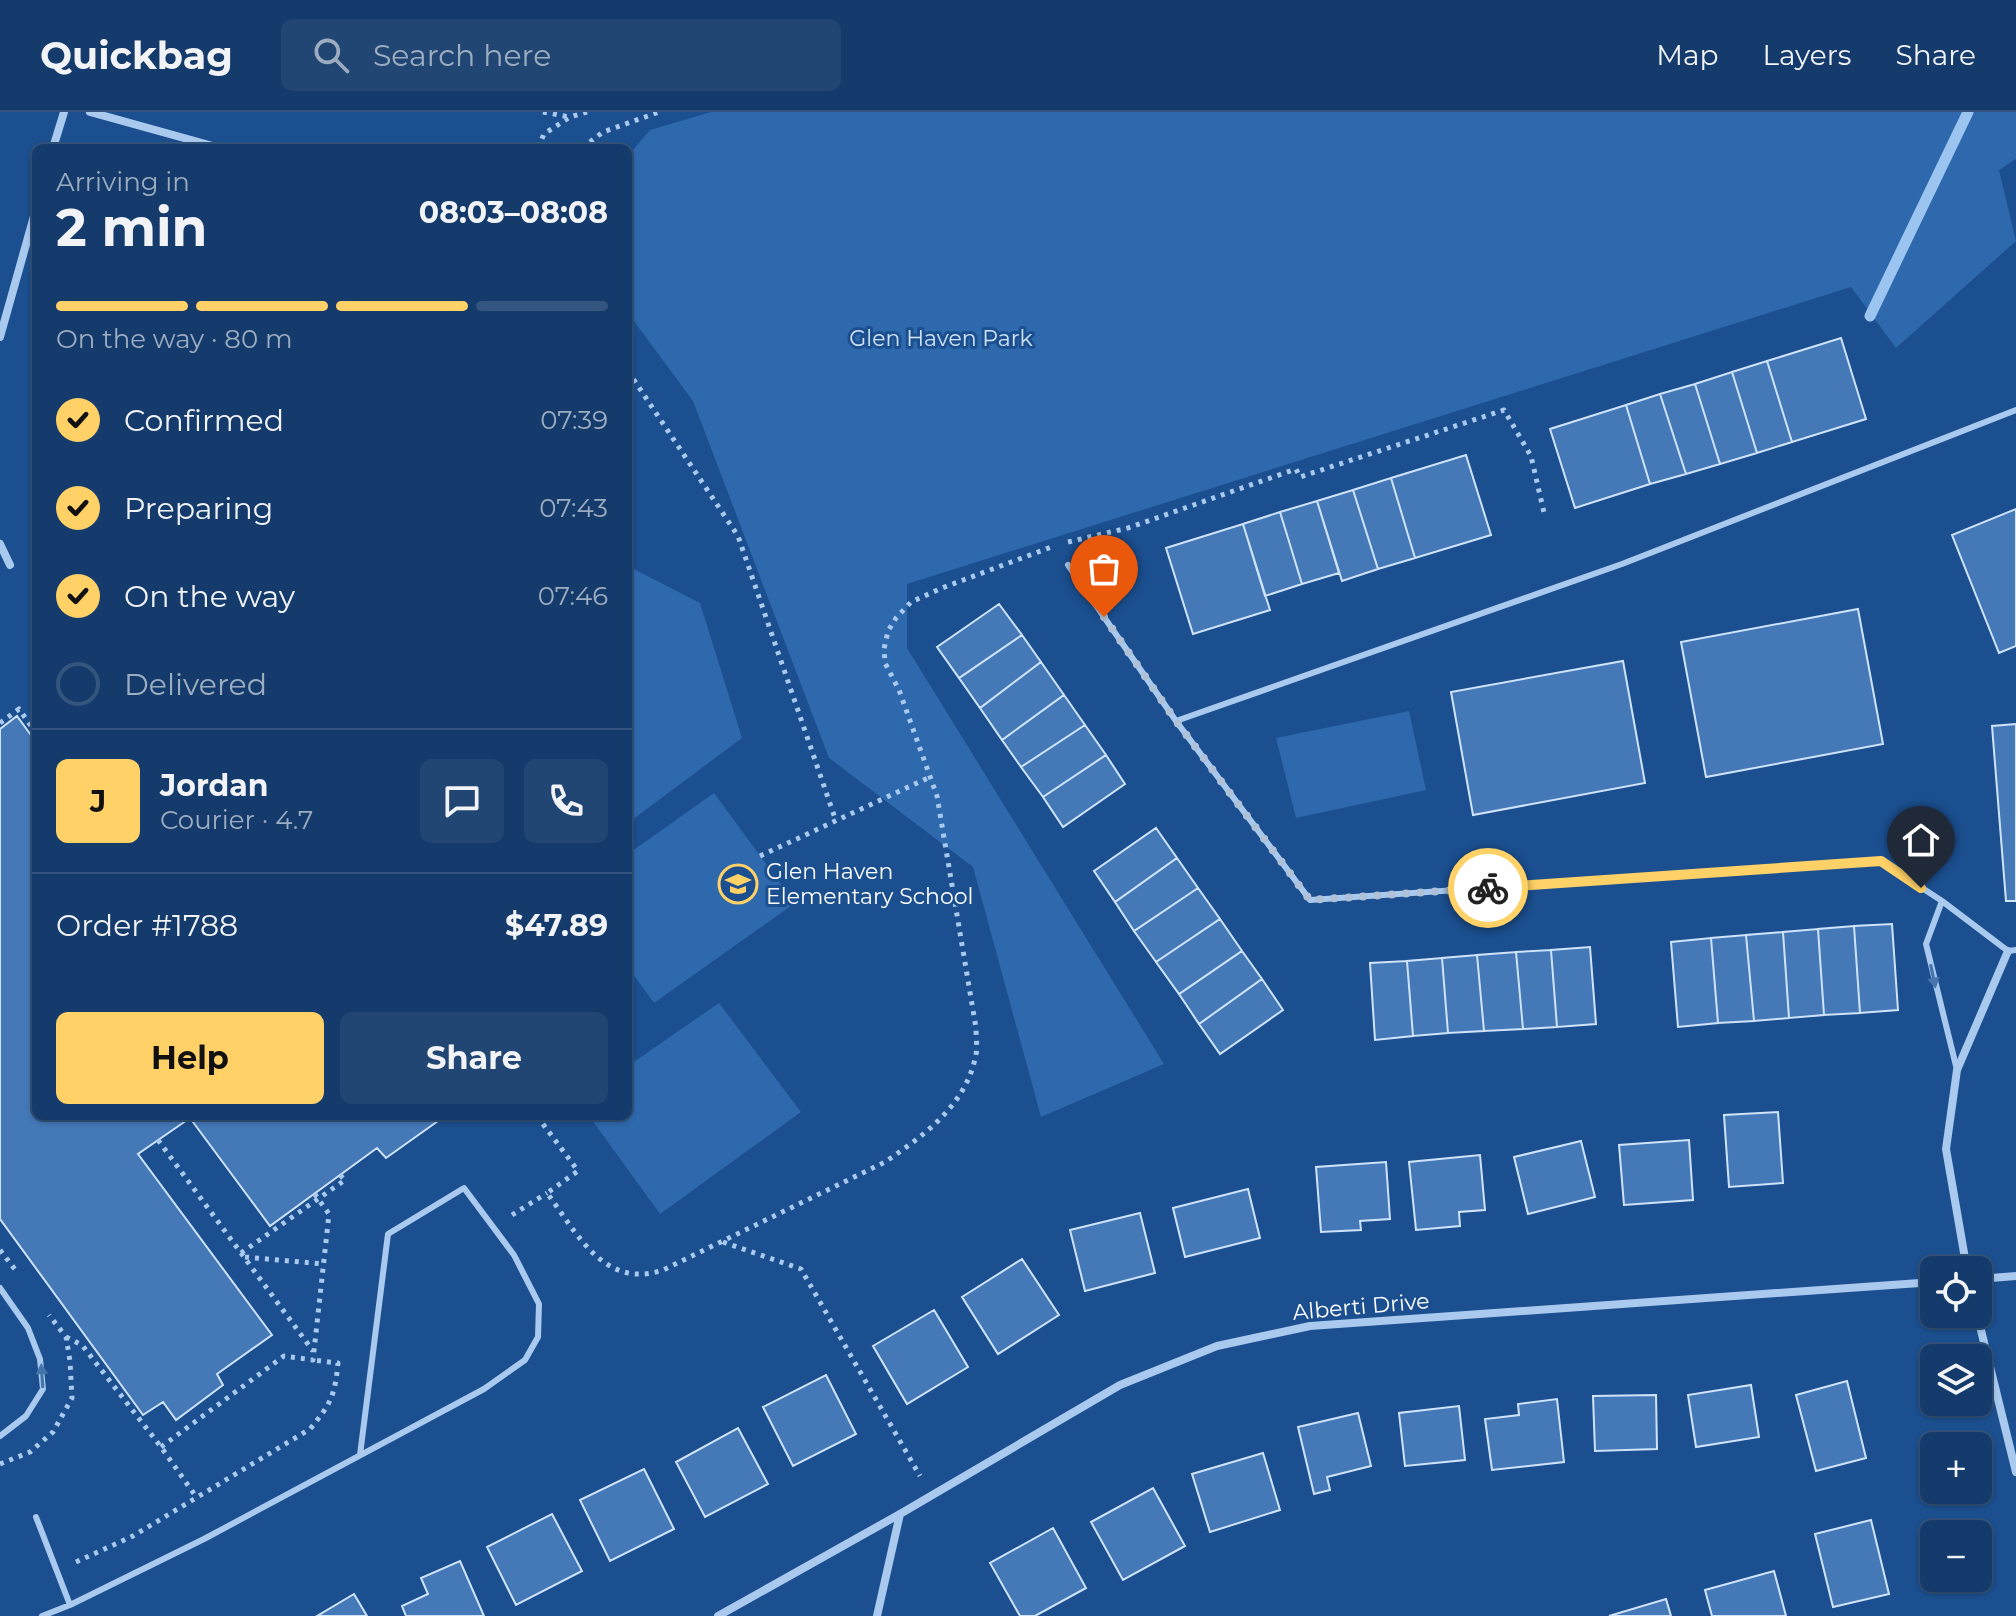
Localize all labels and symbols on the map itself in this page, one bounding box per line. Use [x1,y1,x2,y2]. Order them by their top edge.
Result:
park label: Glen Haven Park [849,325,1033,352]
pin [1070,535,1138,617]
pin [1887,806,1955,888]
courier [1448,848,1528,928]
place label: Glen Haven Elementary School [766,858,973,910]
school or university icon: Glen Haven Elementary School [717,863,759,905]
one-way arrow [1927,963,1940,988]
street label: Alberti Drive [1291,1287,1431,1326]
one-way arrow [35,1363,48,1388]

